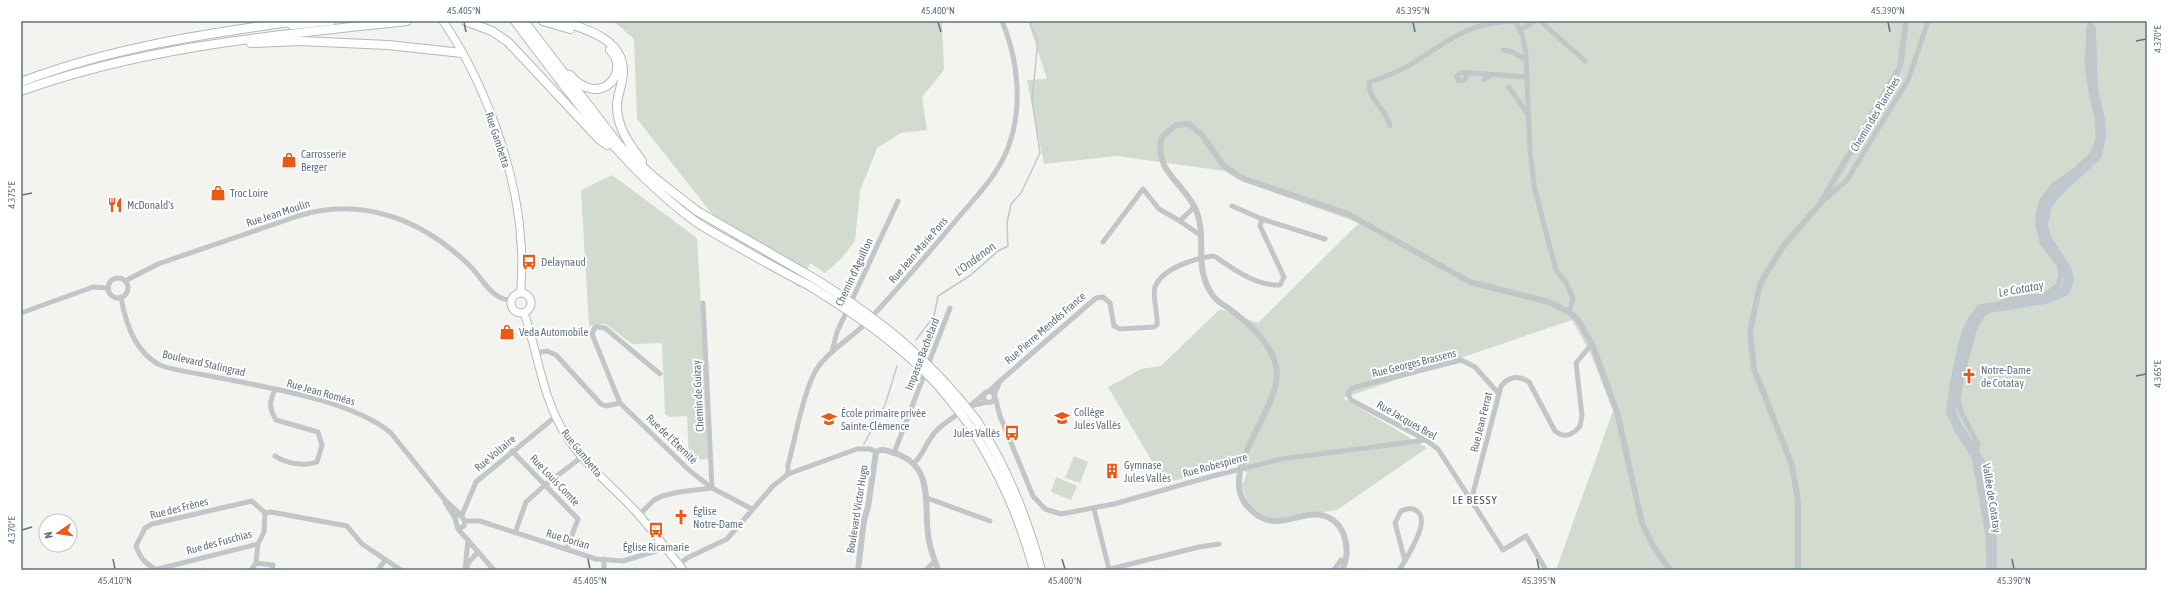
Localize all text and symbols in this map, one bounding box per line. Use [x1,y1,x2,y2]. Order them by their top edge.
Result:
text: 45.405°N [447,5,481,16]
text: 45.400°N [921,5,955,16]
text: 45.395°N [1396,5,1430,16]
text: 45.390°N [1871,5,1905,16]
text: 4.370°E [2152,24,2163,53]
street label: Chemin des Planches [1848,74,1902,154]
street label: Rue Gambetta [483,111,513,169]
place label: Carrosserie Berger [301,148,346,173]
shop icon: Carrosserie Berger [280,151,298,169]
text: 4.375°E [6,180,17,209]
shop icon: Troc Loire [209,184,227,202]
place label: Troc Loire [230,187,268,199]
restaurant icon: McDonald's [106,196,124,214]
street label: Rue Jean Moulin [245,197,311,229]
place label: McDonald's [127,199,174,211]
street label: Rue Jean-Marie Pons [886,214,950,285]
street label: Chemin d'Aguillon [833,236,875,308]
water label: L'Ondenon [952,239,998,279]
bus stop icon: Delaynaud [520,253,538,271]
place label: Delaynaud [541,256,586,268]
water label: Le Cotatay [1997,278,2045,300]
street label: Rue Pierre Mendès France [1002,290,1088,366]
street label: Impasse Bachelard [903,316,941,392]
shop icon: Veda Automobile [498,323,516,341]
place label: Veda Automobile [519,326,588,338]
street label: Rue Georges Brassens [1371,347,1457,379]
street label: Boulevard Stalingrad [161,348,247,378]
street label: Chemin de Guizay [690,359,706,432]
text: 4.365°E [2152,359,2163,388]
place label: Notre-Dame de Cotatay [1981,364,2031,389]
church icon: Notre-Dame de Cotatay [1960,367,1978,385]
street label: Rue Jean Roméas [286,377,357,407]
street label: Rue Jean Ferrat [1468,391,1494,453]
street label: Rue Jacques Brel [1375,398,1439,442]
place label: Collège Jules Vallès [1074,406,1121,431]
place label: École primaire privée Sainte-Clémence [841,407,926,432]
school or university icon: Collège Jules Vallès [1053,409,1071,427]
school or university icon: École primaire privée Sainte-Clémence [820,410,838,428]
street label: Rue de l'Éternité [644,412,700,466]
bus stop icon: Jules Vallès [1003,424,1021,442]
street label: Rue Gambetta [559,427,605,479]
place label: Jules Vallès [953,427,1000,439]
street label: Rue Voltaire [472,432,518,474]
street label: Rue Robespierre [1181,451,1249,479]
street label: Rue Louis Comte [528,452,582,508]
place label: Gymnase Jules Vallès [1124,459,1171,484]
building icon: Gymnase Jules Vallès [1103,462,1121,480]
street label: Vallée de Cotatay [1981,462,2003,534]
street label: Boulevard Victor Hugo [844,464,870,554]
district label: LE BESSY [1452,493,1498,507]
street label: Rue des Frênes [149,495,209,521]
place label: Église Notre-Dame [693,505,743,530]
church icon: Église Notre-Dame [672,508,690,526]
north arrow [38,513,78,553]
text: 4.370°E [6,515,17,544]
bus stop icon: Église Ricamarie [647,521,665,539]
street label: Rue des Fuschias [185,527,253,557]
street label: Rue Dorian [545,527,591,551]
text: N [42,531,55,540]
place label: Église Ricamarie [623,541,689,553]
text: 45.410°N [98,575,132,586]
text: 45.405°N [573,575,607,586]
text: 45.400°N [1048,575,1082,586]
text: 45.395°N [1522,575,1556,586]
text: 45.390°N [1997,575,2031,586]

